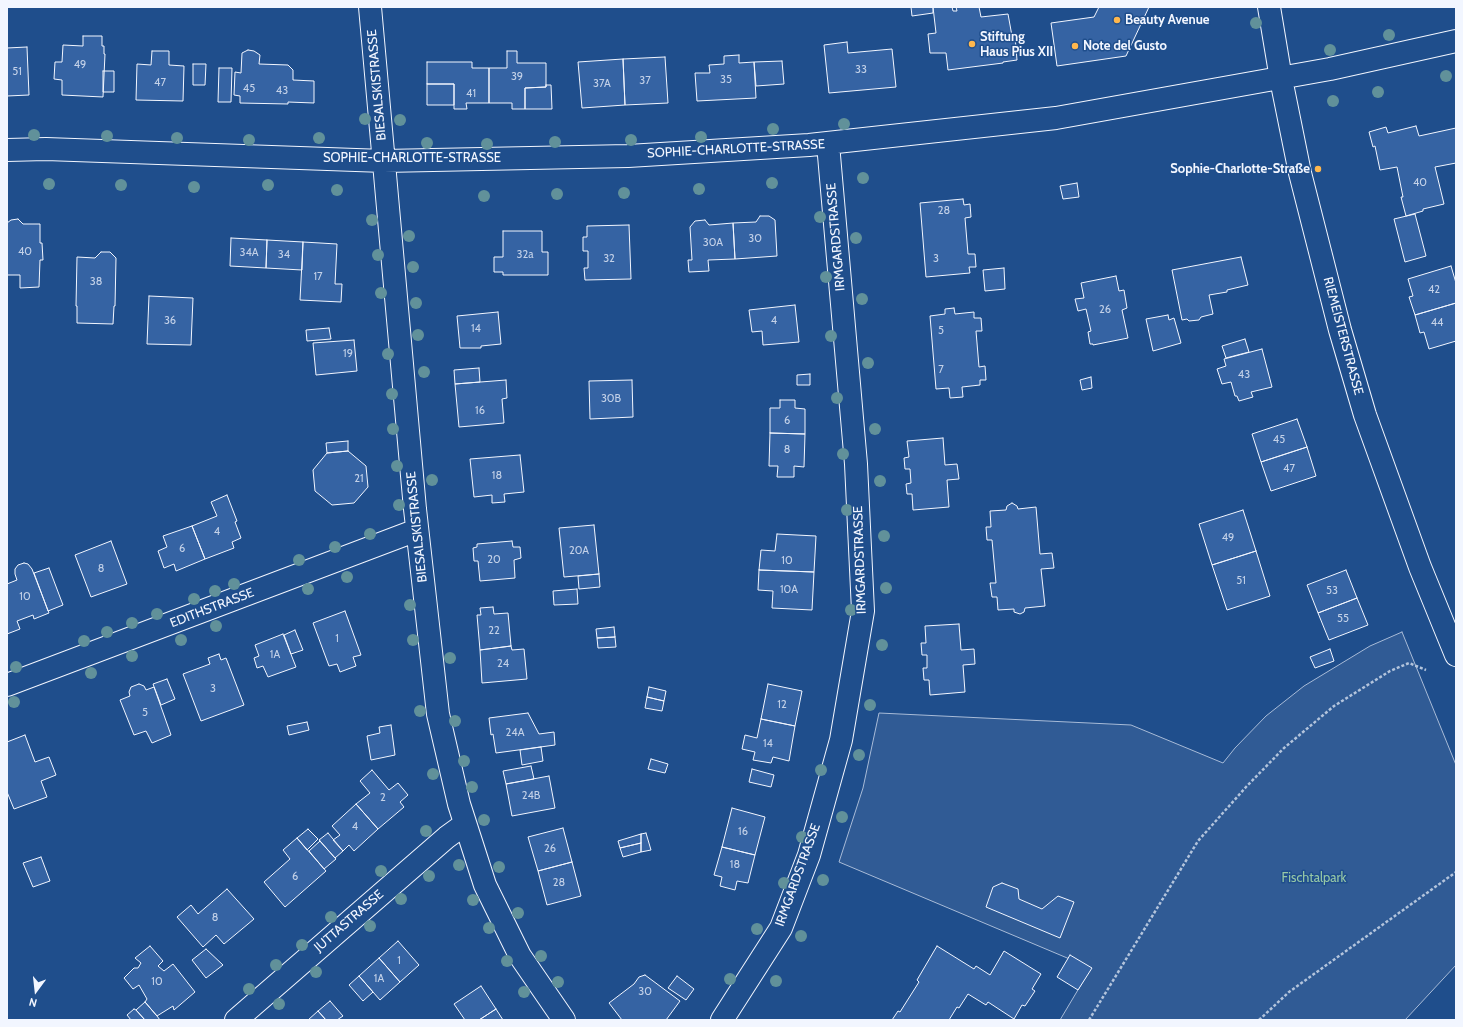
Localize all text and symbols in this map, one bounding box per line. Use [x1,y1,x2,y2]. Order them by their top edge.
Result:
place label: Beauty Avenue [1125,12,1209,28]
marker: Beauty Avenue [1112,15,1122,25]
street label: BIESALSKISTRASSE [364,29,390,141]
place label: Stiftung Haus Pius XII [980,29,1053,60]
place label: Note del Gusto [1083,38,1167,54]
marker: Stiftung Haus Pius XII [967,39,977,49]
marker: Note del Gusto [1070,41,1080,51]
house number: 49 [74,58,86,72]
house number: 33 [855,63,867,77]
house number: 51 [12,65,22,79]
house number: 39 [511,70,523,84]
house number: 35 [720,73,732,87]
house number: 37 [639,74,651,88]
house number: 47 [154,76,166,90]
house number: 37A [593,77,611,91]
house number: 45 [243,82,255,96]
house number: 43 [276,84,288,98]
house number: 41 [466,87,476,101]
street label: SOPHIE-CHARLOTTE-STRASSE [647,137,825,161]
street label: SOPHIE-CHARLOTTE-STRASSE [323,150,501,166]
place label: Sophie-Charlotte-Straße [1170,161,1310,177]
marker: Sophie-Charlotte-Straße [1313,164,1323,174]
house number: 40 [1413,176,1427,190]
street label: IRMGARDSTRASSE [824,182,848,292]
house number: 28 [938,204,950,218]
house number: 30 [748,232,762,246]
house number: 30A [703,236,723,250]
house number: 40 [18,245,32,259]
house number: 34A [239,246,259,260]
house number: 34 [278,248,290,262]
house number: 32a [517,248,533,262]
house number: 32 [603,252,615,266]
house number: 3 [933,252,939,266]
house number: 17 [313,270,323,284]
house number: 38 [90,275,102,289]
street label: RIEMEISTERSTRASSE [1320,275,1366,397]
house number: 42 [1428,283,1440,297]
house number: 26 [1099,303,1111,317]
house number: 36 [164,314,176,328]
house number: 4 [771,314,777,328]
house number: 44 [1431,316,1443,330]
house number: 14 [471,322,481,336]
house number: 5 [938,324,944,338]
house number: 19 [343,347,353,361]
house number: 7 [938,363,944,377]
house number: 43 [1238,368,1250,382]
house number: 30B [601,392,621,406]
house number: 16 [475,404,485,418]
house number: 6 [784,414,790,428]
house number: 45 [1273,433,1285,447]
house number: 8 [784,443,790,457]
house number: 47 [1283,462,1295,476]
house number: 18 [492,469,502,483]
street label: BIESALSKISTRASSE [403,471,431,583]
house number: 21 [354,472,364,486]
street label: IRMGARDSTRASSE [850,506,870,614]
house number: 4 [214,525,220,539]
house number: 49 [1222,531,1234,545]
house number: 6 [179,542,185,556]
house number: 20A [569,544,589,558]
house number: 20 [487,553,501,567]
house number: 10 [781,554,793,568]
house number: 8 [98,562,104,576]
house number: 51 [1236,574,1246,588]
house number: 10A [780,583,798,597]
house number: 53 [1326,584,1338,598]
street label: EDITHSTRASSE [168,585,256,631]
house number: 10 [19,590,31,604]
house number: 55 [1337,612,1349,626]
house number: 22 [488,624,500,638]
house number: 1 [335,632,339,646]
house number: 1A [270,648,280,662]
house number: 24 [497,657,509,671]
house number: 3 [210,682,216,696]
house number: 12 [777,698,787,712]
house number: 5 [142,706,148,720]
house number: 24A [506,726,524,740]
house number: 14 [763,737,773,751]
house number: 24B [522,789,540,803]
house number: 2 [380,791,386,805]
house number: 4 [352,820,358,834]
street label: IRMGARDSTRASSE [772,821,824,929]
house number: 16 [738,825,748,839]
house number: 26 [544,842,556,856]
house number: 18 [730,858,740,872]
house number: 6 [292,870,298,884]
park label: Fischtalpark [1282,870,1346,886]
house number: 28 [553,876,565,890]
street label: JUTTASTRASSE [311,887,387,955]
house number: 8 [212,911,218,925]
house number: 1 [397,954,401,968]
north arrow [16,971,56,1011]
house number: 1A [374,972,384,986]
house number: 10 [151,975,163,989]
house number: 30 [638,985,652,999]
text: N [27,995,38,1010]

